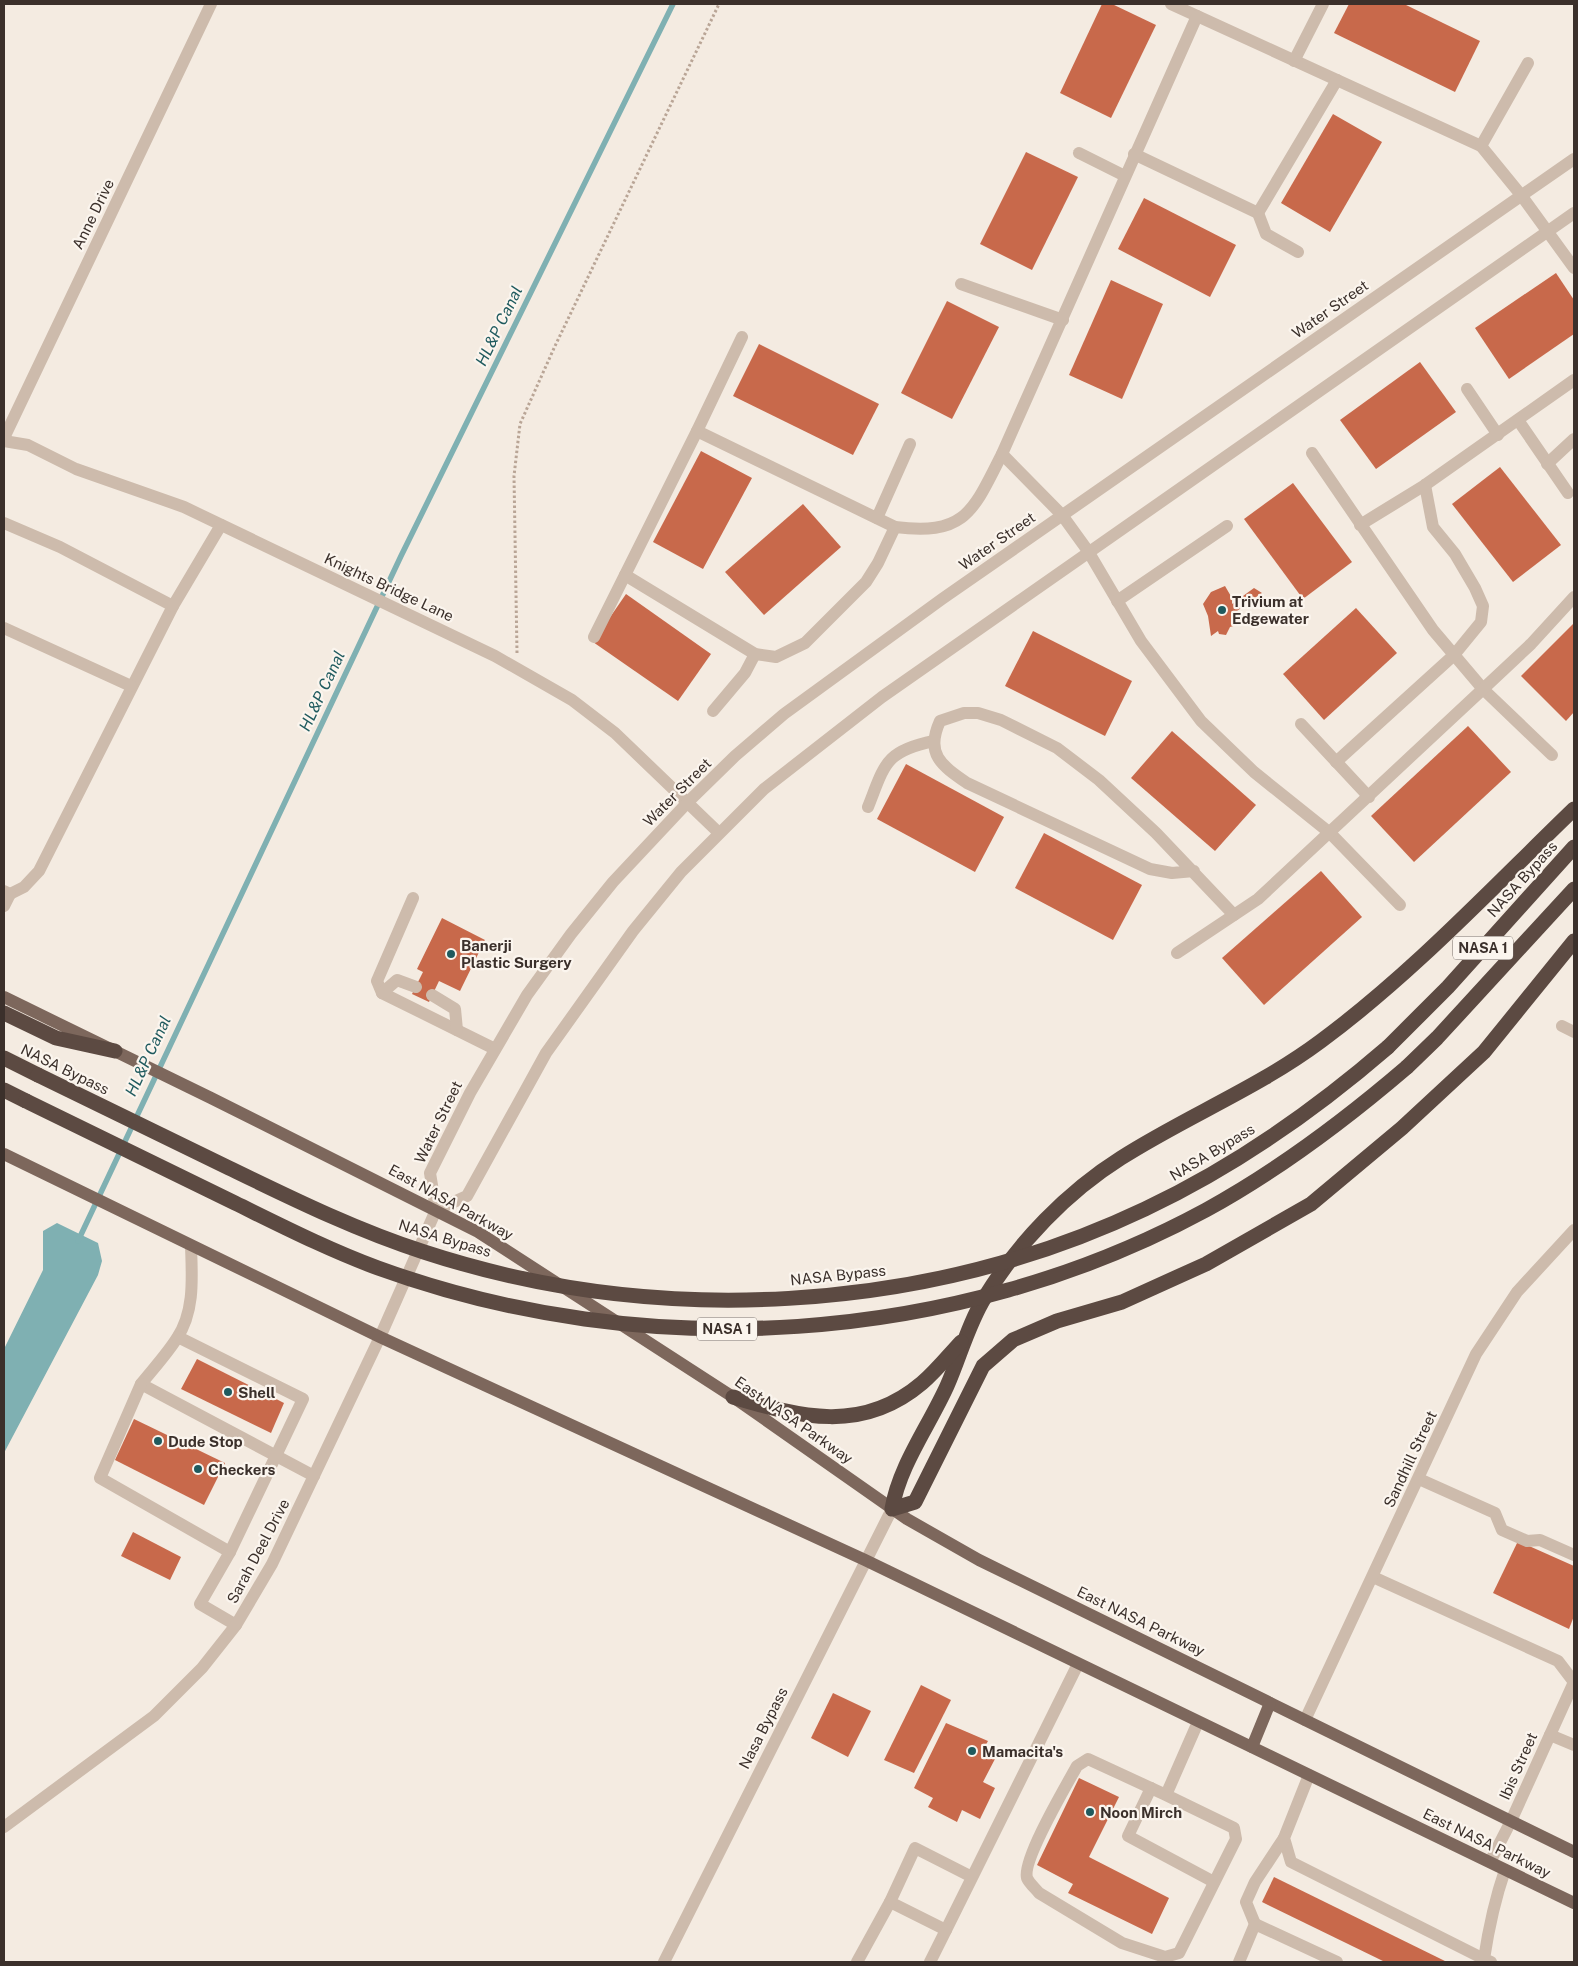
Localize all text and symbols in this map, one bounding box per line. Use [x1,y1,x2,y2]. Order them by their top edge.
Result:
street label: Anne Drive [69,176,117,252]
street label: Water Street [1289,276,1371,342]
water label: HL&P Canal [472,283,526,369]
street label: Water Street [956,508,1038,574]
street label: Knights Bridge Lane [322,550,456,624]
place label: Trivium at Edgewater [1232,593,1309,627]
marker: Trivium at Edgewater [1216,604,1228,616]
water label: HL&P Canal [295,648,349,734]
street label: Water Street [639,754,715,830]
street label: NASA Bypass [1484,838,1560,920]
road number: NASA 1 [1453,936,1513,960]
place label: Banerji Plastic Surgery [461,937,572,971]
marker: Banerji Plastic Surgery [445,948,457,960]
water label: HL&P Canal [121,1013,175,1099]
street label: NASA Bypass [18,1040,112,1098]
street label: Water Street [411,1078,465,1166]
street label: NASA Bypass [1166,1120,1258,1184]
street label: East NASA Parkway [386,1161,516,1243]
street label: NASA Bypass [397,1216,493,1260]
street label: NASA Bypass [789,1262,887,1288]
road number: NASA 1 [697,1318,757,1340]
street label: East NASA Parkway [732,1373,856,1467]
place label: Shell [238,1384,276,1401]
marker: Shell [222,1386,234,1398]
street label: Sandhill Street [1380,1408,1440,1510]
place label: Dude Stop [168,1433,243,1450]
marker: Dude Stop [152,1435,164,1447]
place label: Checkers [208,1461,276,1478]
marker: Checkers [192,1463,204,1475]
street label: Sarah Deel Drive [223,1496,293,1606]
street label: East NASA Parkway [1074,1583,1208,1659]
street label: Nasa Bypass [735,1684,791,1772]
street label: Ibis Street [1496,1730,1540,1802]
place label: Mamacita's [982,1743,1063,1760]
marker: Mamacita's [966,1745,978,1757]
place label: Noon Mirch [1100,1804,1182,1821]
street label: East NASA Parkway [1420,1805,1554,1881]
marker: Noon Mirch [1084,1806,1096,1818]

